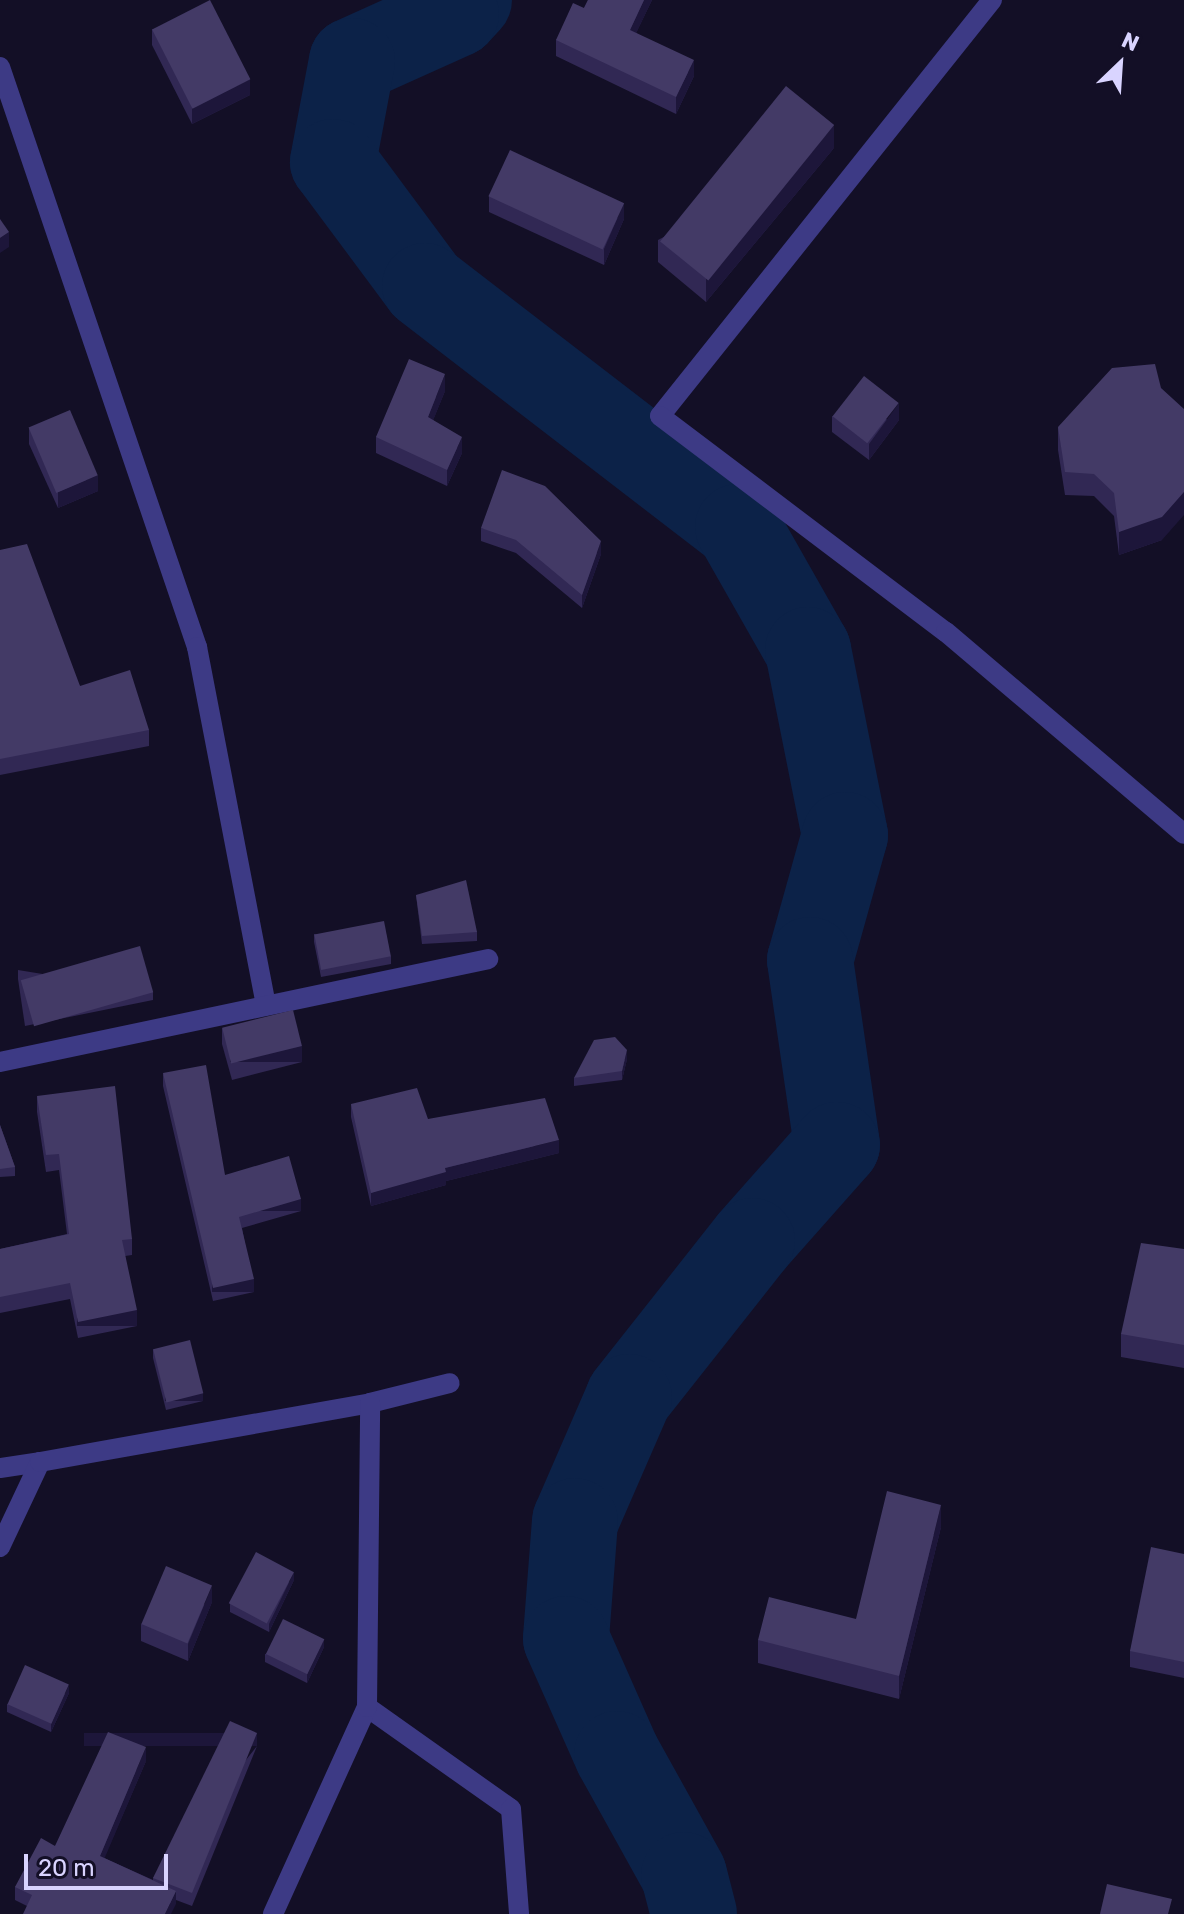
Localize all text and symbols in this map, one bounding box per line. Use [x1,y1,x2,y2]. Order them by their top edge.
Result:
north arrow [1080,24,1160,104]
text: N [1117,26,1143,57]
scale bar [28,1838,172,1888]
text: 20 m [38,1854,95,1882]

